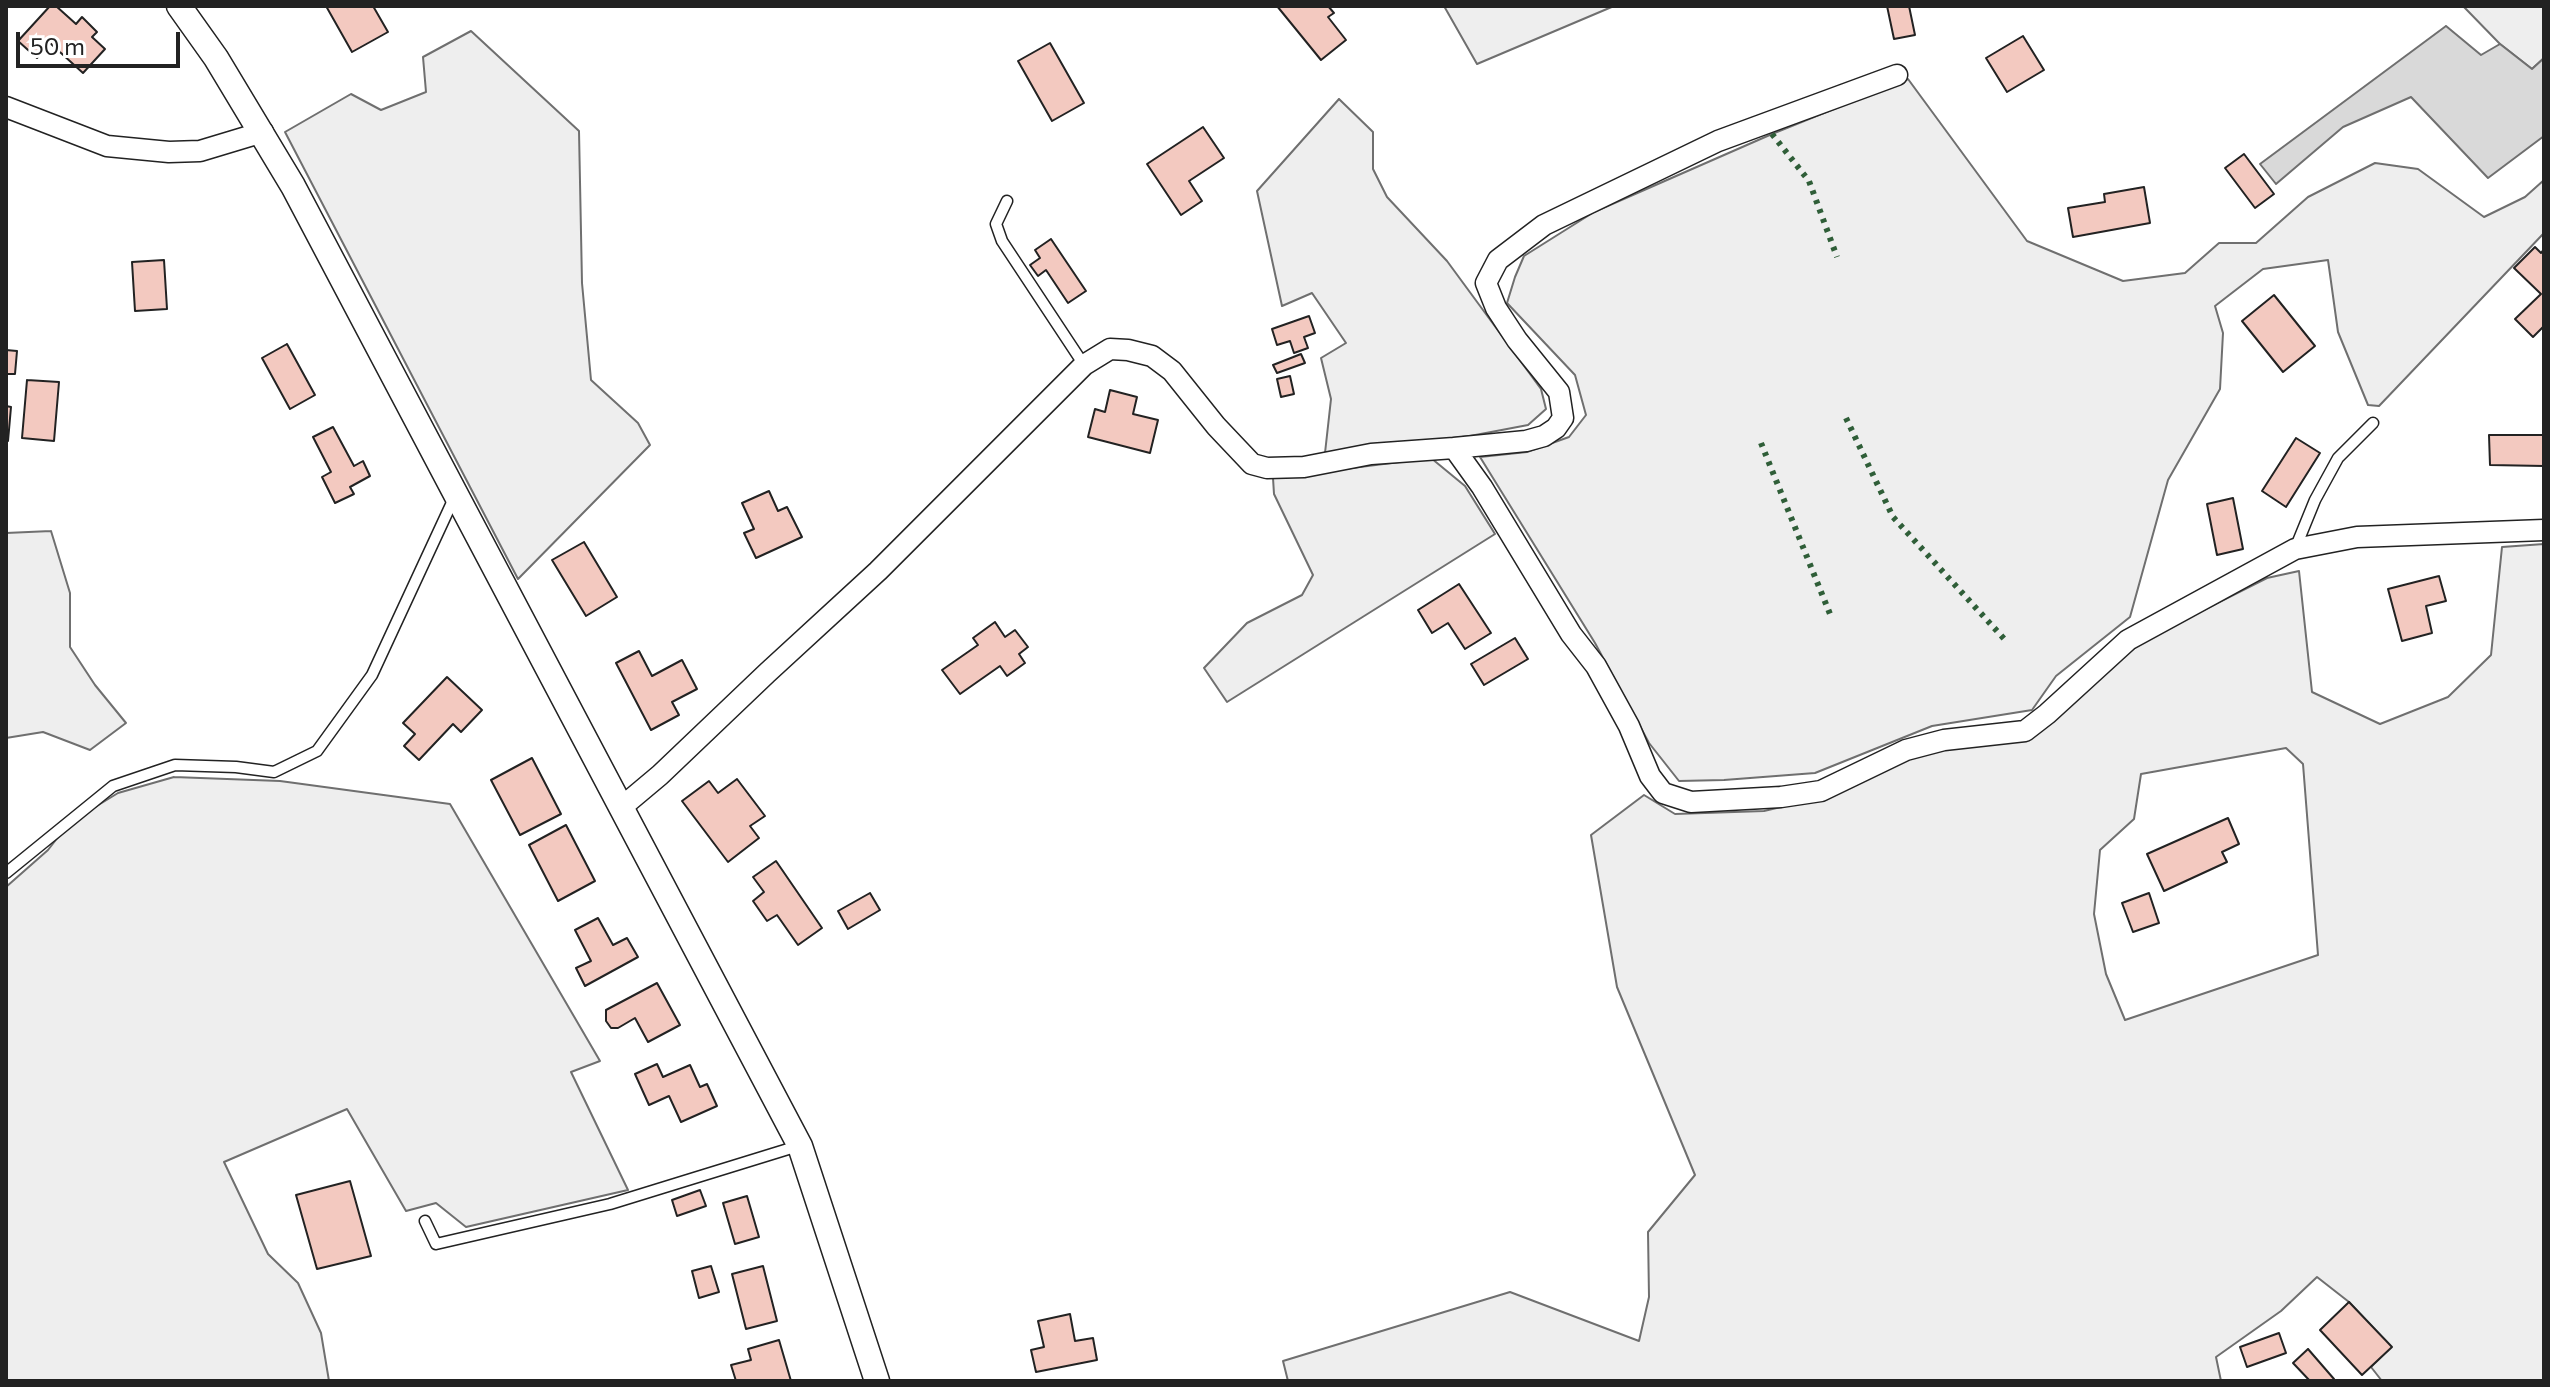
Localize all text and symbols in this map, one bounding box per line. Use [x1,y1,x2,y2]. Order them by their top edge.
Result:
scale bar [20,16,184,66]
text: 50 m [30,31,85,60]

